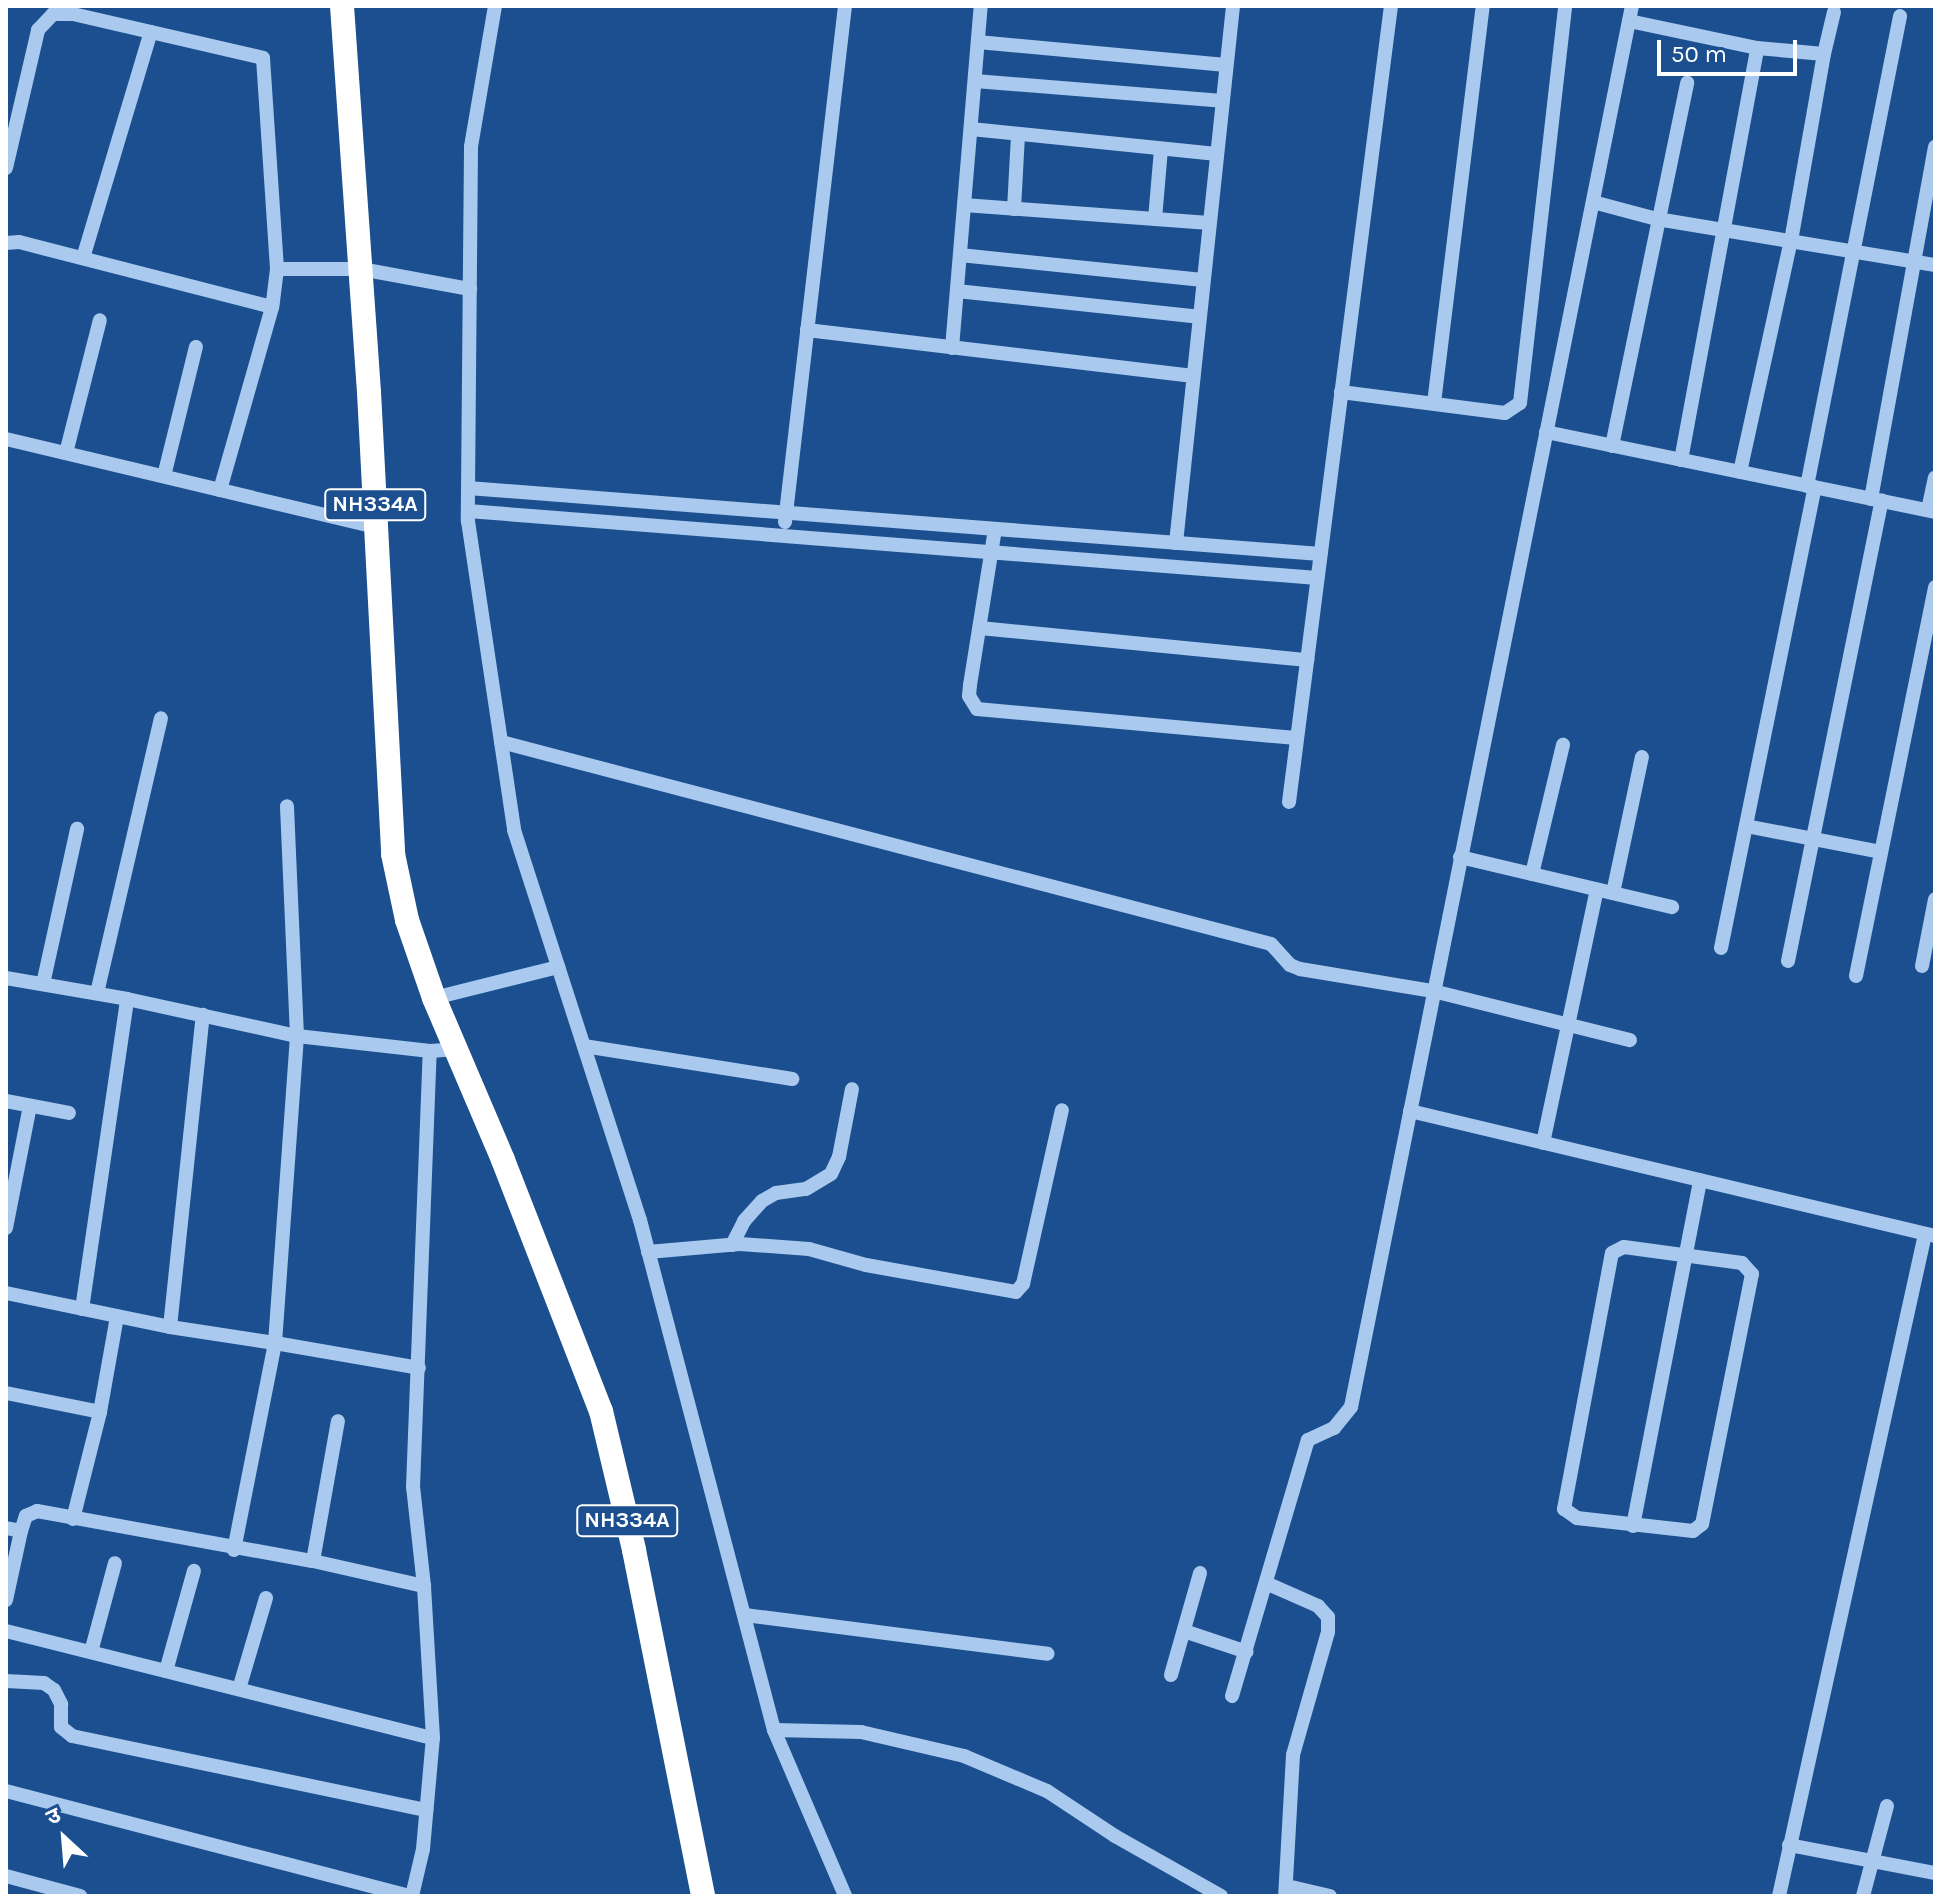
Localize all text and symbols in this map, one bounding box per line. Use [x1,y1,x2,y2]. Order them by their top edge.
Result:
scale bar [1661,24,1801,74]
text: 50 m [1671,40,1727,68]
road number: NH334A [323,487,427,523]
road number: NH334A [575,1503,679,1539]
north arrow [24,1798,104,1878]
text: उ [42,1802,65,1831]

